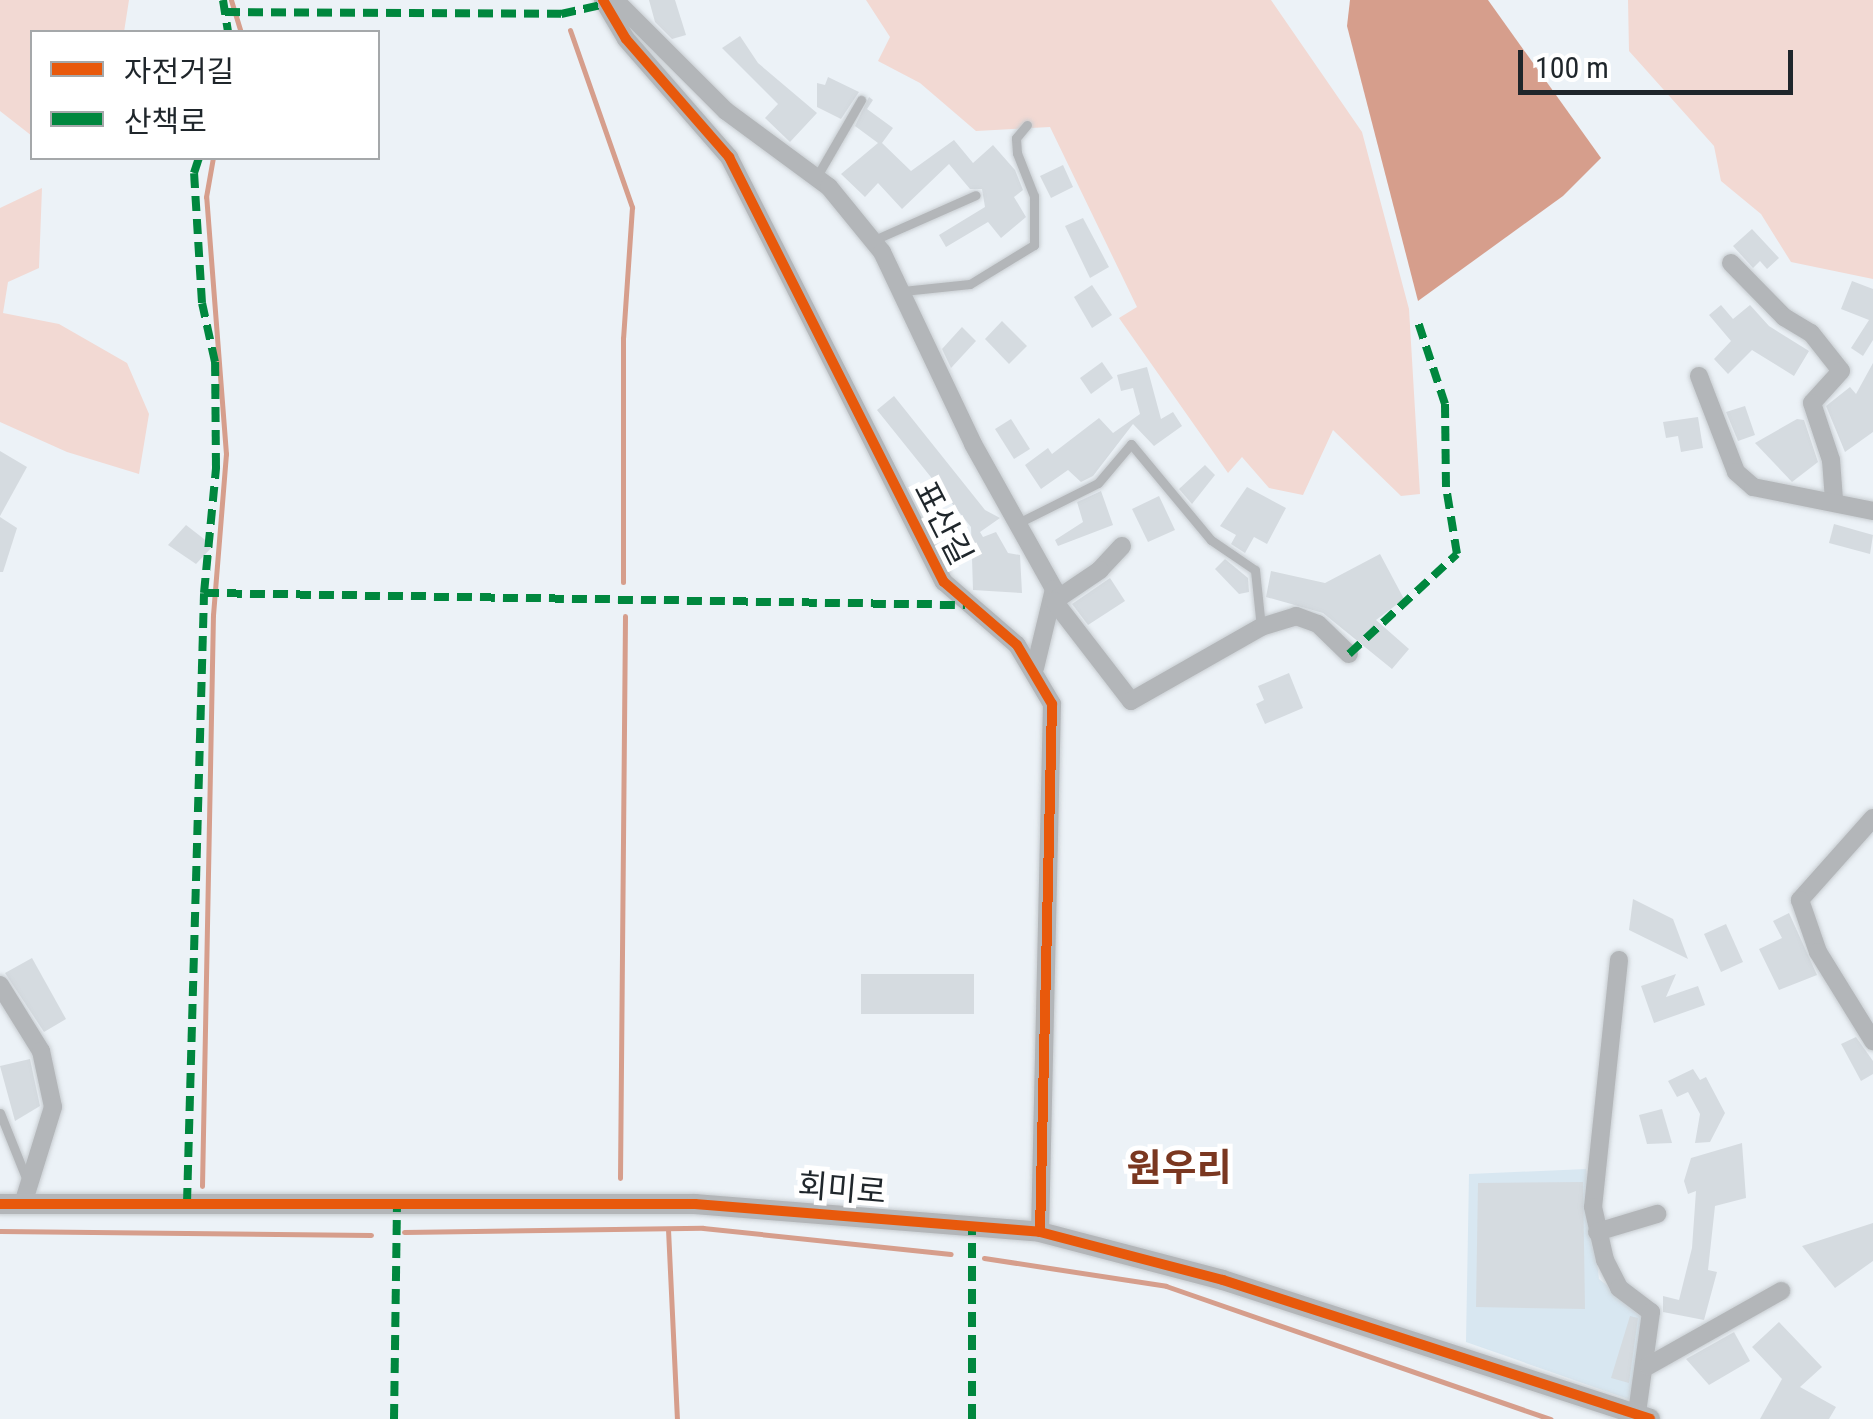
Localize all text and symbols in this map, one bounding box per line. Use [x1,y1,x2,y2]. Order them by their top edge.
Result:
legend [30,30,380,160]
scale bar [1523,30,1798,92]
text: 100 m [1535,50,1609,85]
text: 자전거길 [124,54,234,89]
text: 산책로 [124,104,207,139]
street label: 표산길 [906,475,980,571]
district label: 원우리 [1127,1146,1231,1192]
street label: 회미로 [796,1166,888,1212]

